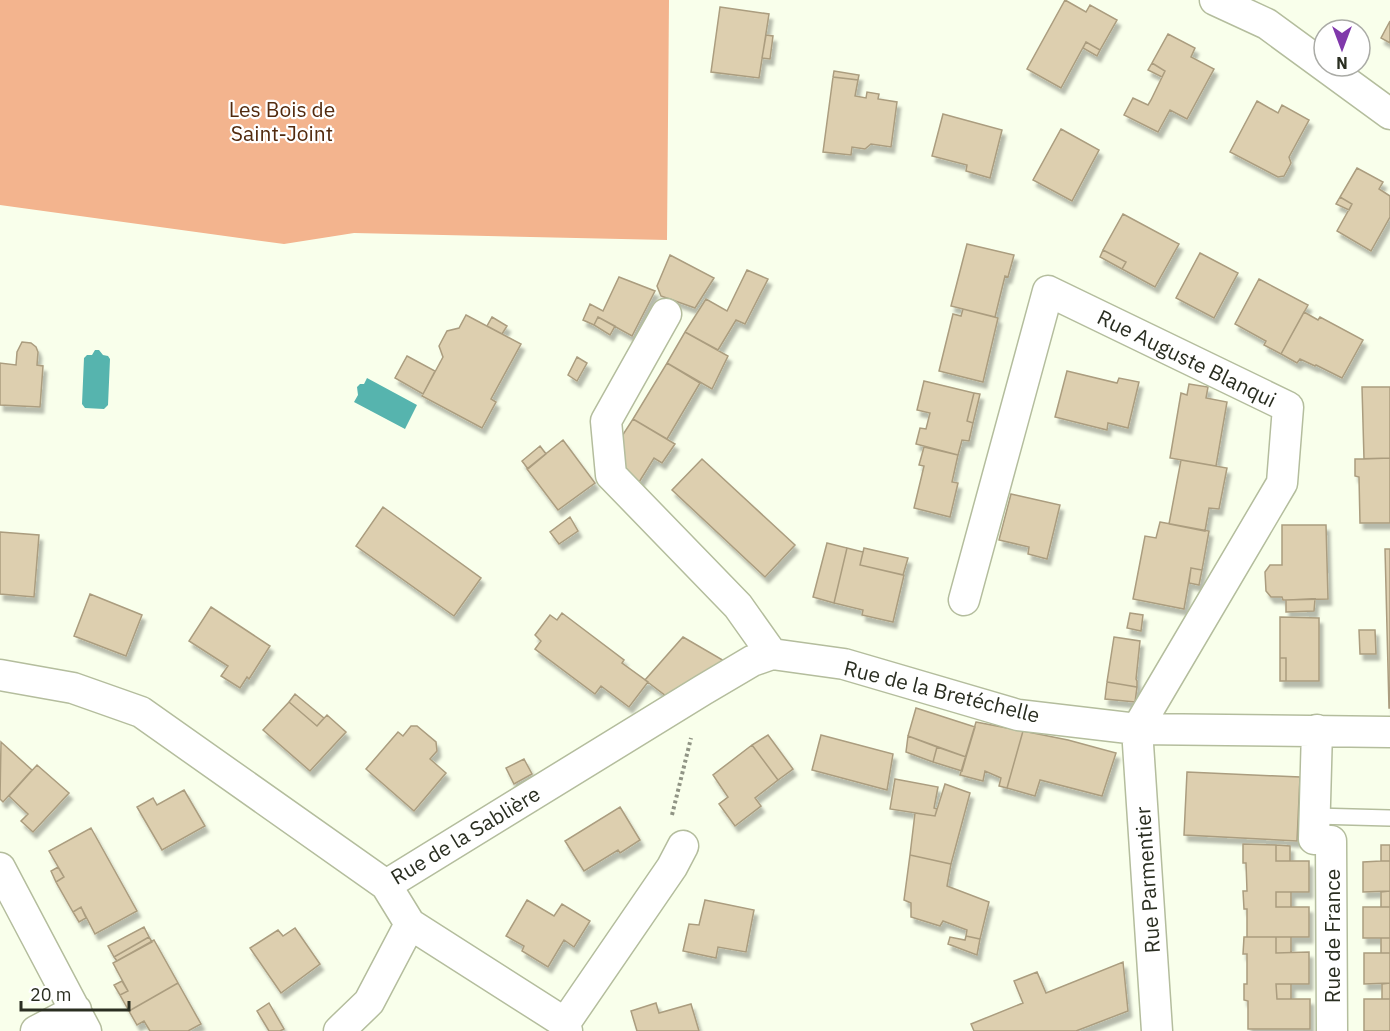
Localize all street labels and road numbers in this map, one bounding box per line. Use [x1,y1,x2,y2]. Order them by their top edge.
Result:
street label: Rue Auguste Blanqui [1093,302,1281,414]
street label: Rue de la Bretéchelle [841,653,1043,729]
street label: Rue de la Sablière [385,779,545,891]
street label: Rue Parmentier [1128,805,1166,954]
street label: Rue de France [1318,869,1346,1003]

